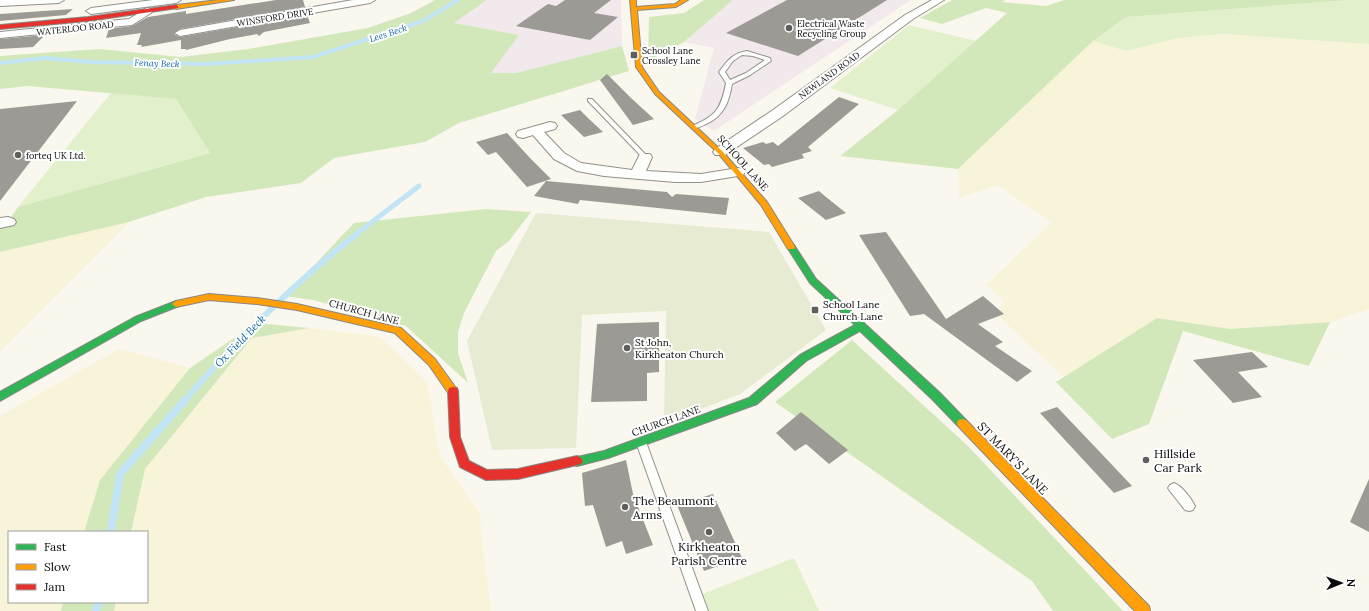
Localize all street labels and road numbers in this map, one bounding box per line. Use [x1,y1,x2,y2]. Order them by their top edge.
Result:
street label: WINSFORD DRIVE [236,5,314,28]
street label: WATERLOO ROAD [36,18,114,38]
street label: NEWLAND ROAD [796,49,862,101]
street label: SCHOOL LANE [715,132,771,194]
street label: CHURCH LANE [328,296,400,328]
street label: CHURCH LANE [630,403,702,439]
street label: ST MARY'S LANE [975,419,1051,497]

